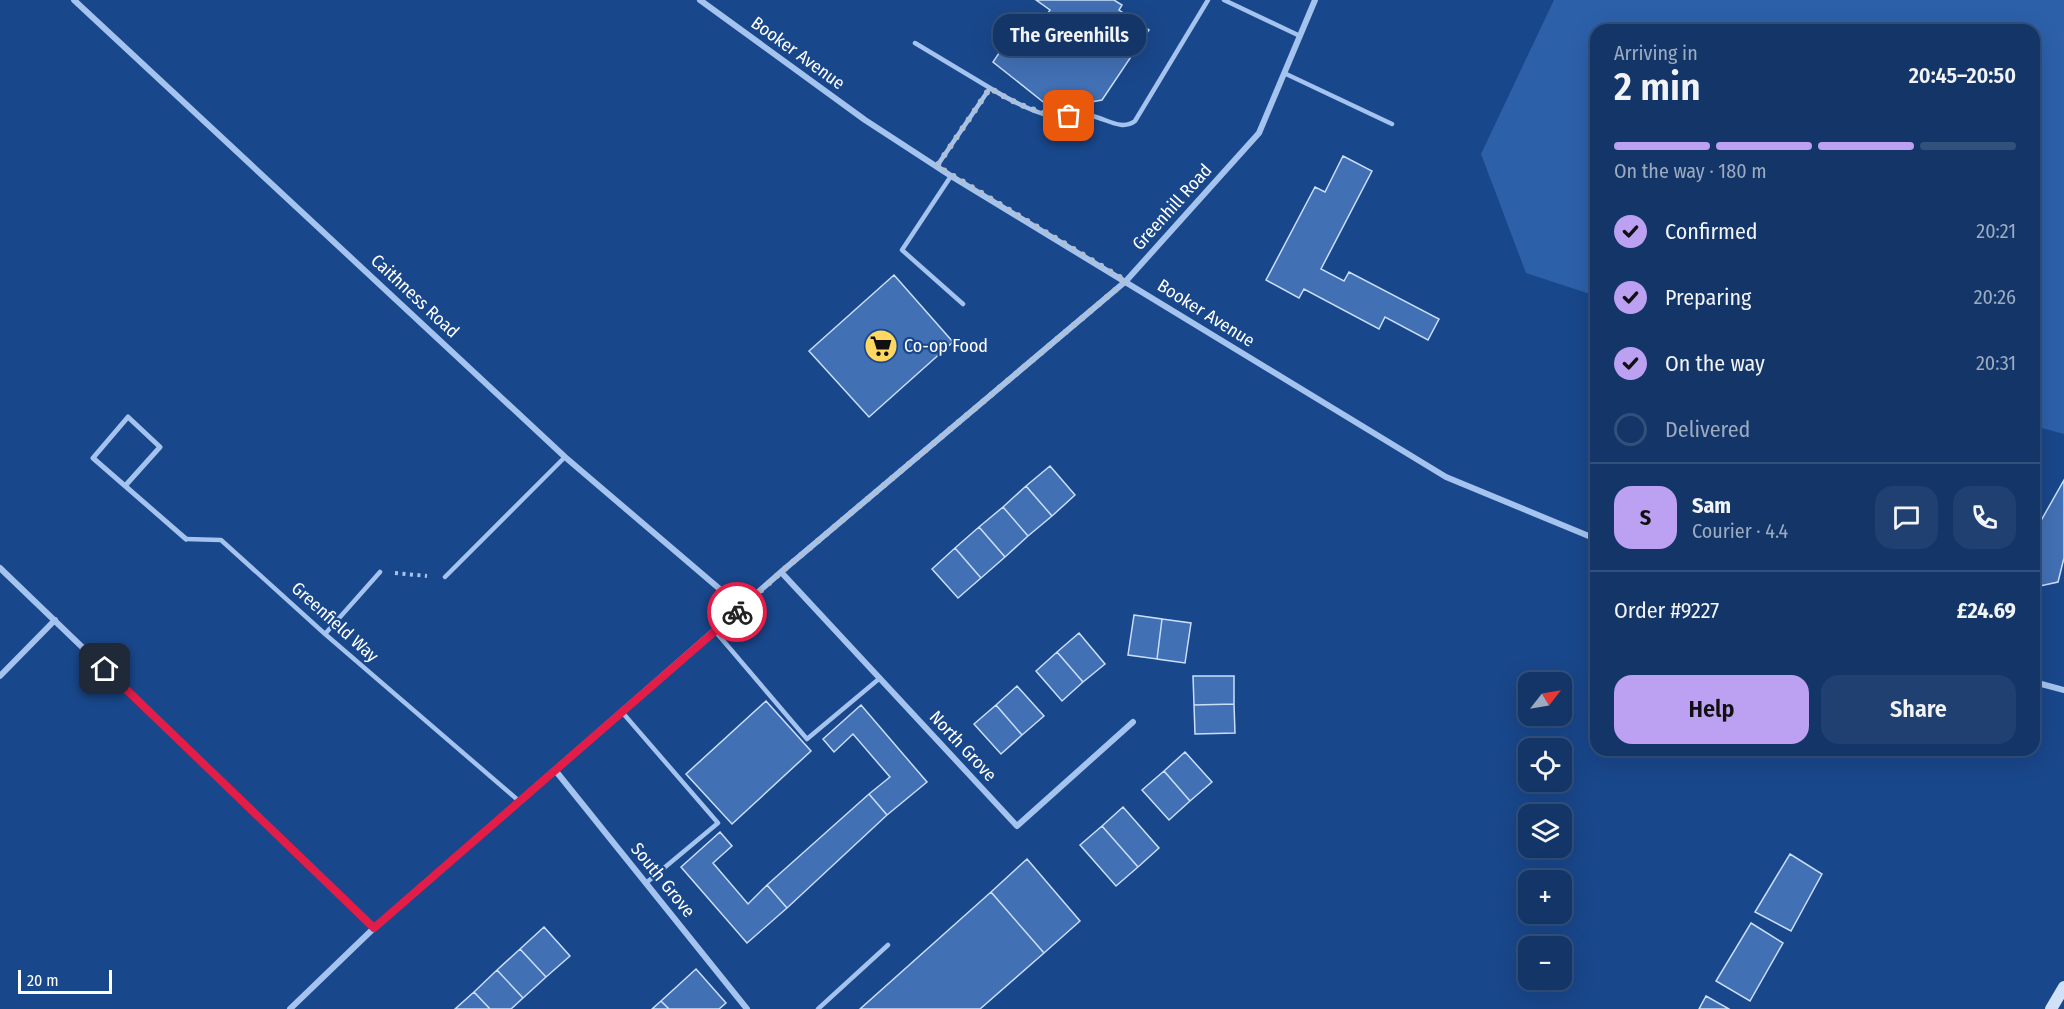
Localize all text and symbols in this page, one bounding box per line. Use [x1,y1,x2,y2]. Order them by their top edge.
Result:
street label: Booker Avenue [747,12,849,94]
callout: The Greenhills [992,14,1146,56]
text: The Greenhills [1010,23,1129,47]
text: Arriving in [1614,41,1698,65]
text: 20:45–20:50 [1909,62,2016,89]
text: 2 min [1614,64,1701,110]
pin [1043,90,1094,141]
icon: bag [1052,99,1085,132]
street label: Greenhill Road [1128,159,1216,255]
text: On the way · 180 m [1614,159,1767,183]
icon: check [1614,215,1647,248]
text: Confirmed [1665,218,1758,245]
text: 20:21 [1976,219,2016,243]
street label: Caithness Road [366,249,464,343]
street label: Booker Avenue [1153,274,1259,352]
icon: check [1614,281,1647,314]
text: Preparing [1665,284,1751,311]
text: 20:26 [1974,285,2016,309]
supermarket icon: Co-op Food [863,328,899,364]
place label: Co-op Food [904,335,988,357]
icon: check [1614,347,1647,380]
text: On the way [1665,350,1765,377]
text: 20:31 [1976,351,2016,375]
text: Delivered [1665,416,1750,443]
button: chat [1875,486,1938,549]
button: phone [1953,486,2016,549]
text: Sam [1692,492,1731,519]
text: S [1640,504,1651,531]
text: Courier · 4.4 [1692,519,1788,543]
street label: Greenfield Way [287,577,383,667]
courier [707,582,767,642]
icon: bike [721,596,754,629]
text: Order #9227 [1614,597,1719,624]
text: £24.69 [1957,597,2016,624]
pin [79,643,130,694]
icon: home [88,652,121,685]
north arrow [1518,672,1572,726]
map controls [1518,672,1572,990]
button: Help [1614,675,1809,744]
button: Share [1821,675,2016,744]
street label: North Grove [925,706,1001,786]
button: locate [1518,738,1572,792]
button: layers [1518,804,1572,858]
street label: South Grove [626,838,700,922]
button: + [1518,870,1572,924]
button: − [1518,936,1572,990]
scale bar [18,967,112,994]
text: 20 m [27,971,58,990]

